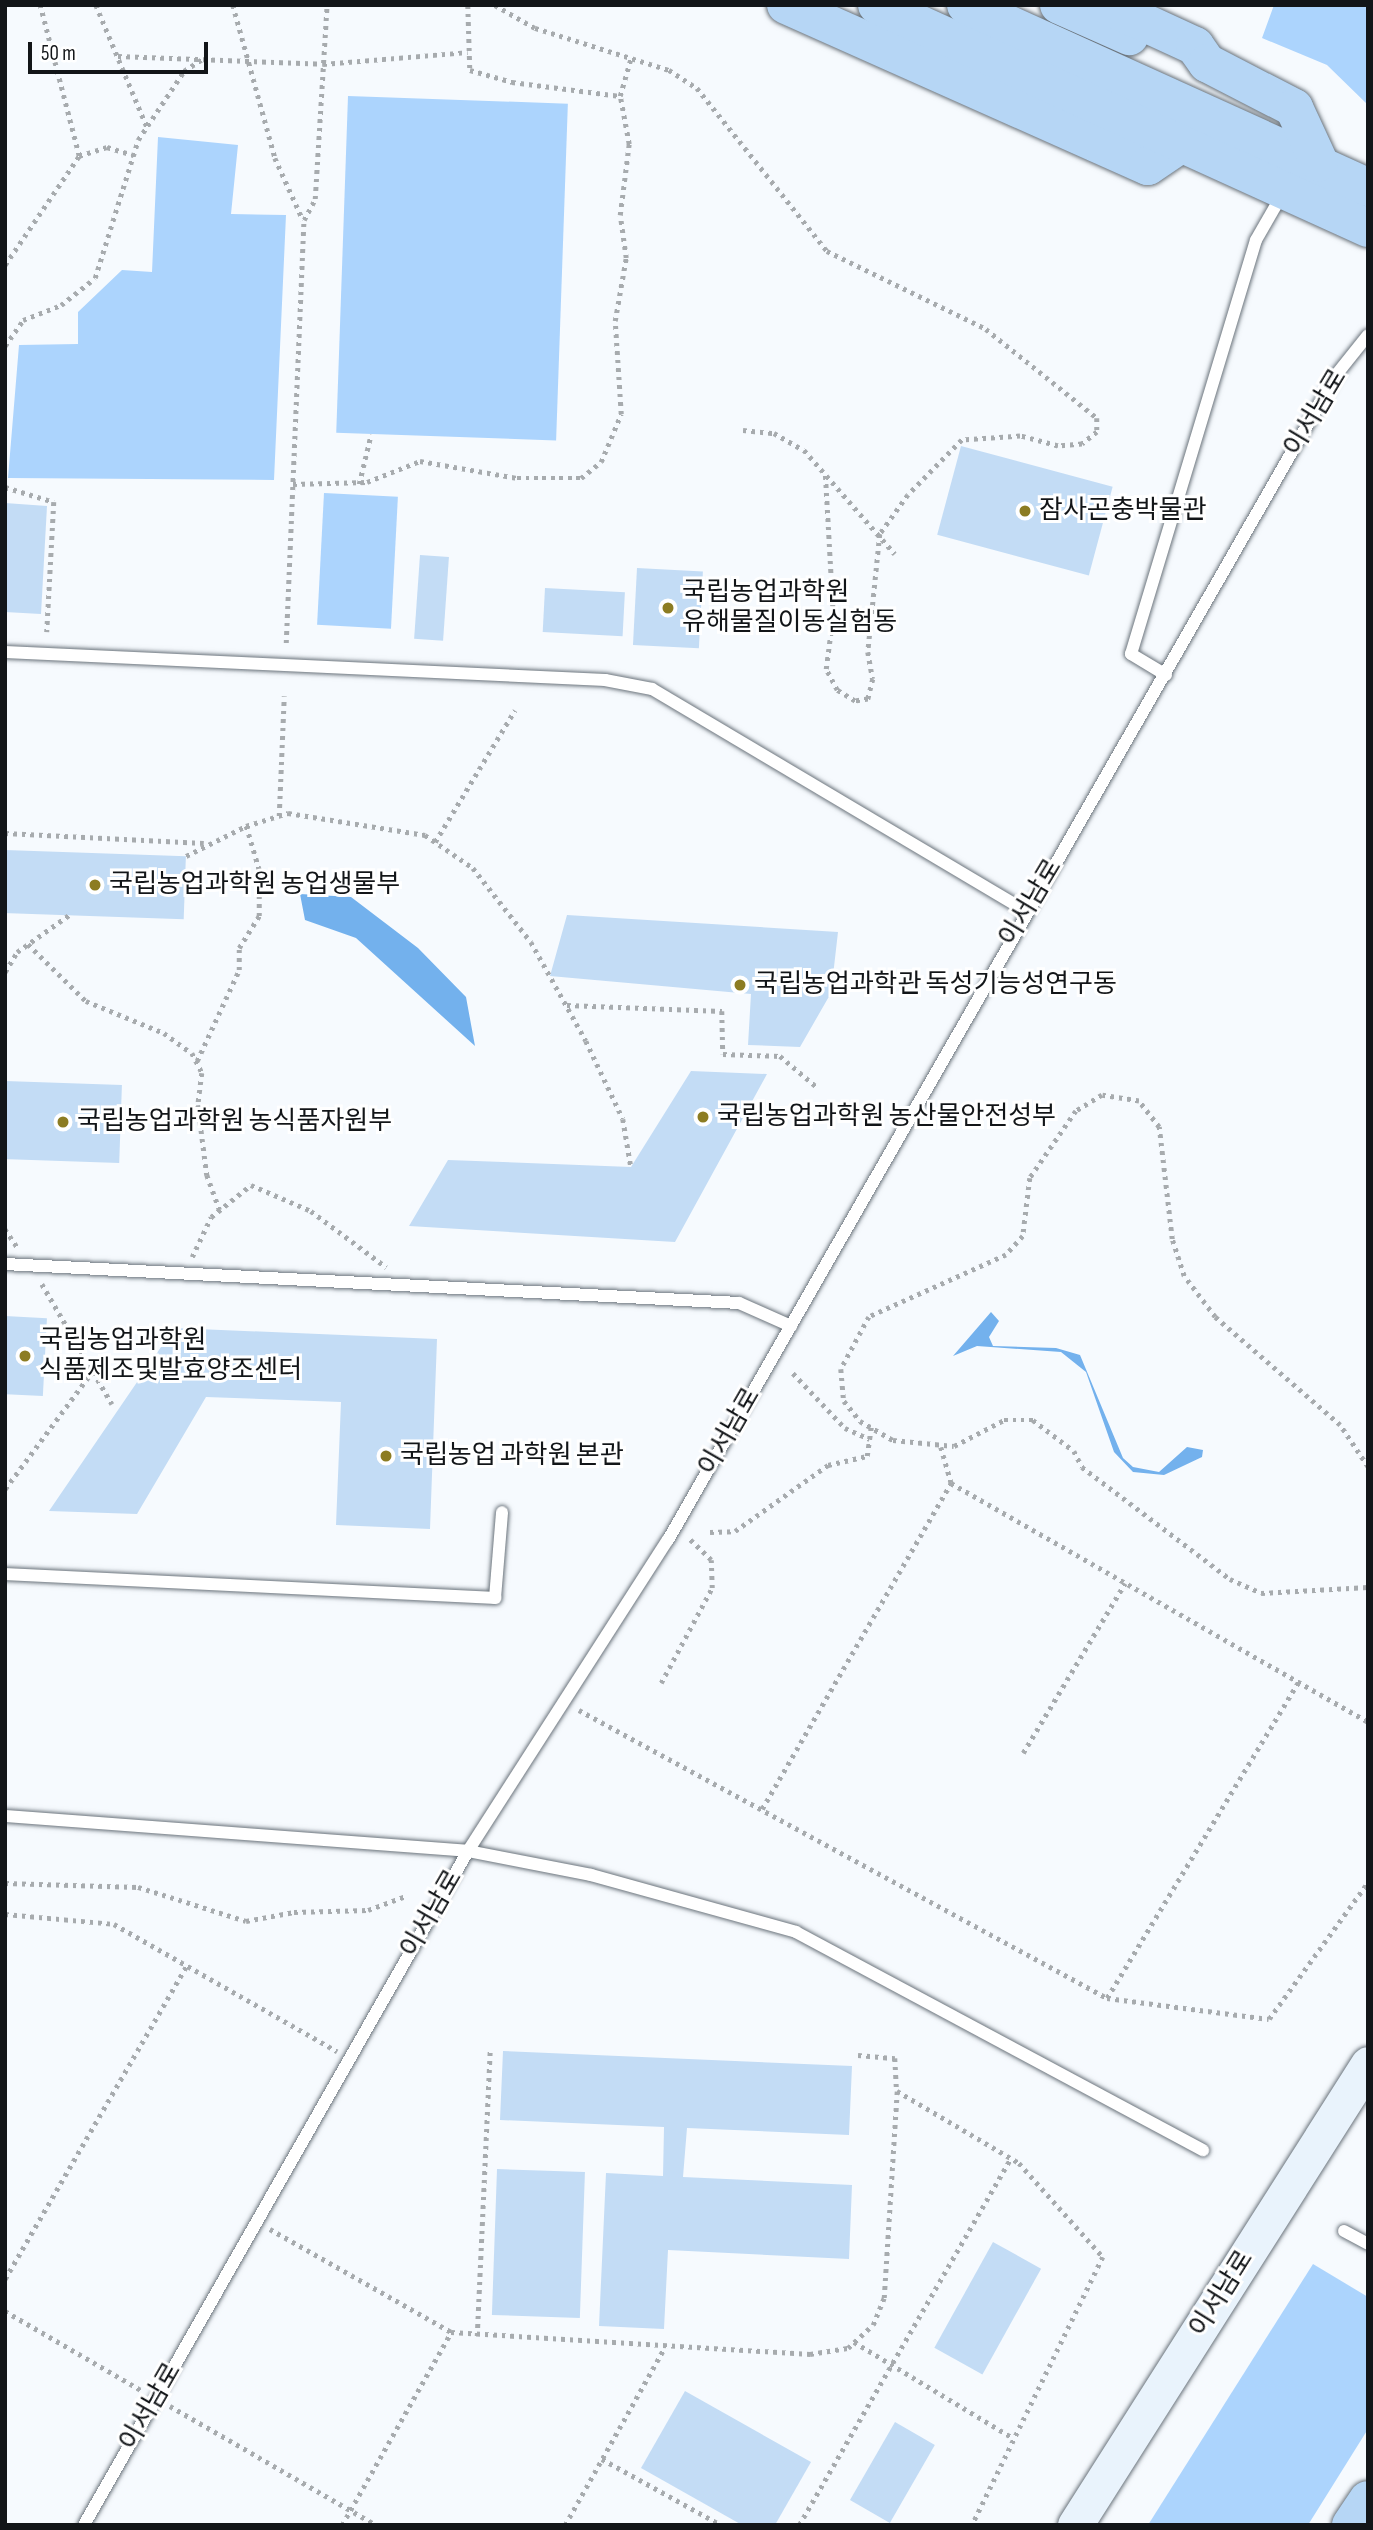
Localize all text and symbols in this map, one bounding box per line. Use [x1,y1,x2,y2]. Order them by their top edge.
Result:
scale bar [32,28,212,72]
text: 50 m [41,41,76,66]
street label: 이서남로 [1278,364,1354,462]
place label: 잠사곤충박물관 [1039,495,1206,527]
marker: 잠사곤충박물관 [1017,503,1033,519]
place label: 국립농업과학원 유해물질이동실험동 [682,577,897,638]
marker: 국립농업과학원 유해물질이동실험동 [660,600,676,616]
street label: 이서남로 [993,854,1069,952]
place label: 국립농업과학원 농업생물부 [109,869,400,901]
marker: 국립농업과학원 농업생물부 [87,877,103,893]
place label: 국립농업과학관 독성기능성연구동 [754,969,1117,1001]
marker: 국립농업과학관 독성기능성연구동 [732,977,748,993]
place label: 국립농업과학원 농산물안전성부 [717,1101,1056,1133]
place label: 국립농업과학원 농식품자원부 [77,1106,392,1138]
marker: 국립농업과학원 농산물안전성부 [695,1109,711,1125]
marker: 국립농업과학원 농식품자원부 [55,1114,71,1130]
place label: 국립농업과학원 식품제조및발효양조센터 [39,1325,302,1386]
marker: 국립농업과학원 식품제조및발효양조센터 [17,1348,33,1364]
street label: 이서남로 [693,1383,767,1481]
place label: 국립농업 과학원 본관 [400,1440,624,1472]
marker: 국립농업 과학원 본관 [378,1448,394,1464]
street label: 이서남로 [395,1865,469,1963]
street label: 이서남로 [1183,2245,1261,2343]
street label: 이서남로 [114,2358,188,2456]

